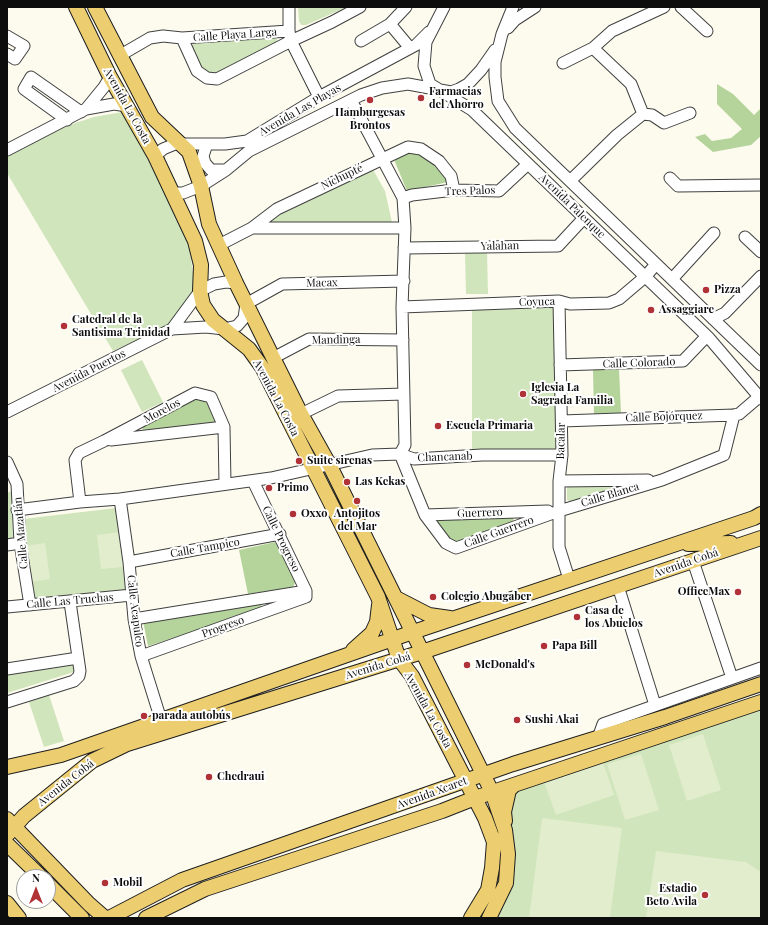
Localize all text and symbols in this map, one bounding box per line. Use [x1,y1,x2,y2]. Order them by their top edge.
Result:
street label: Calle Playa Larga [193,25,277,45]
street label: Avenida La Costa [101,66,153,146]
street label: Avenida Las Playas [257,81,343,139]
place label: Farmacias del Ahorro [429,85,484,111]
marker: Farmacias del Ahorro [416,93,426,103]
marker: Hamburgesas Brontos [365,95,375,105]
place label: Hamburgesas Brontos [335,106,405,132]
street label: Nichupté [319,161,365,193]
street label: Avenida Palenque [536,171,608,241]
street label: Tres Palos [445,184,495,198]
street label: Yalahan [481,239,519,253]
street label: Macax [306,276,338,290]
place label: Pizza [714,283,741,297]
marker: Pizza [701,285,711,295]
street label: Coyuca [519,295,555,309]
place label: Assaggiare [659,303,714,317]
marker: Assaggiare [646,305,656,315]
place label: Catedral de la Santisima Trinidad [72,313,170,339]
marker: Catedral de la Santisima Trinidad [59,321,69,331]
street label: Mandinga [311,333,361,347]
street label: Avenida Puertos [50,347,128,395]
street label: Calle Colorado [602,355,676,371]
street label: Avenida La Costa [250,357,302,439]
place label: Iglesia La Sagrada Familia [531,381,613,407]
marker: Iglesia La Sagrada Familia [518,389,528,399]
street label: Morelos [141,396,183,426]
street label: Calle Bojórquez [625,409,703,425]
place label: Escuela Primaria [446,419,533,433]
marker: Escuela Primaria [433,421,443,431]
street label: Bacalar [554,423,568,459]
street label: Chancanab [417,449,473,465]
place label: Suite sirenas [307,454,372,468]
marker: Suite sirenas [294,456,304,466]
place label: Las Kekas [355,475,405,489]
marker: Las Kekas [342,477,352,487]
street label: Calle Blanca [579,480,641,510]
place label: Primo [277,481,309,495]
marker: Primo [264,483,274,493]
street label: Calle Mazatlán [11,496,31,570]
marker: Antojitos del Mar [352,496,362,506]
street label: Calle Progreso [259,504,303,574]
street label: Guerrero [457,506,503,520]
place label: Oxxo [301,507,327,521]
place label: Antojitos del Mar [334,507,380,533]
marker: Oxxo [288,509,298,519]
street label: Calle Guerrero [462,513,536,551]
street label: Calle Tampico [169,535,241,561]
street label: Avenida Cobá [652,546,720,580]
street label: Calle Acapulco [124,574,146,648]
place label: OfficeMax [678,585,730,599]
marker: OfficeMax [733,587,743,597]
place label: Colegio Abugaber [441,590,531,604]
street label: Calle Las Truchas [26,591,114,611]
marker: Colegio Abugaber [428,592,438,602]
place label: Casa de los Abuelos [585,604,643,630]
marker: Casa de los Abuelos [572,612,582,622]
street label: Progreso [200,613,246,641]
place label: Papa Bill [552,639,597,653]
marker: Papa Bill [539,641,549,651]
street label: Avenida Cobá [344,650,412,682]
place label: McDonald's [475,658,535,672]
marker: McDonald's [462,660,472,670]
street label: Avenida La Costa [402,670,454,750]
place label: parada autobús [152,709,231,723]
marker: parada autobús [139,711,149,721]
place label: Sushi Akai [525,713,579,727]
marker: Sushi Akai [512,715,522,725]
street label: Avenida Cobá [35,757,97,809]
place label: Chedraui [217,770,265,784]
marker: Chedraui [204,772,214,782]
street label: Avenida Xcaret [395,774,469,812]
north arrow [16,869,56,909]
text: N [32,870,40,885]
place label: Mobil [113,876,143,890]
marker: Mobil [100,878,110,888]
place label: Estadio Beto Avila [646,882,697,908]
marker: Estadio Beto Avila [700,890,710,900]

